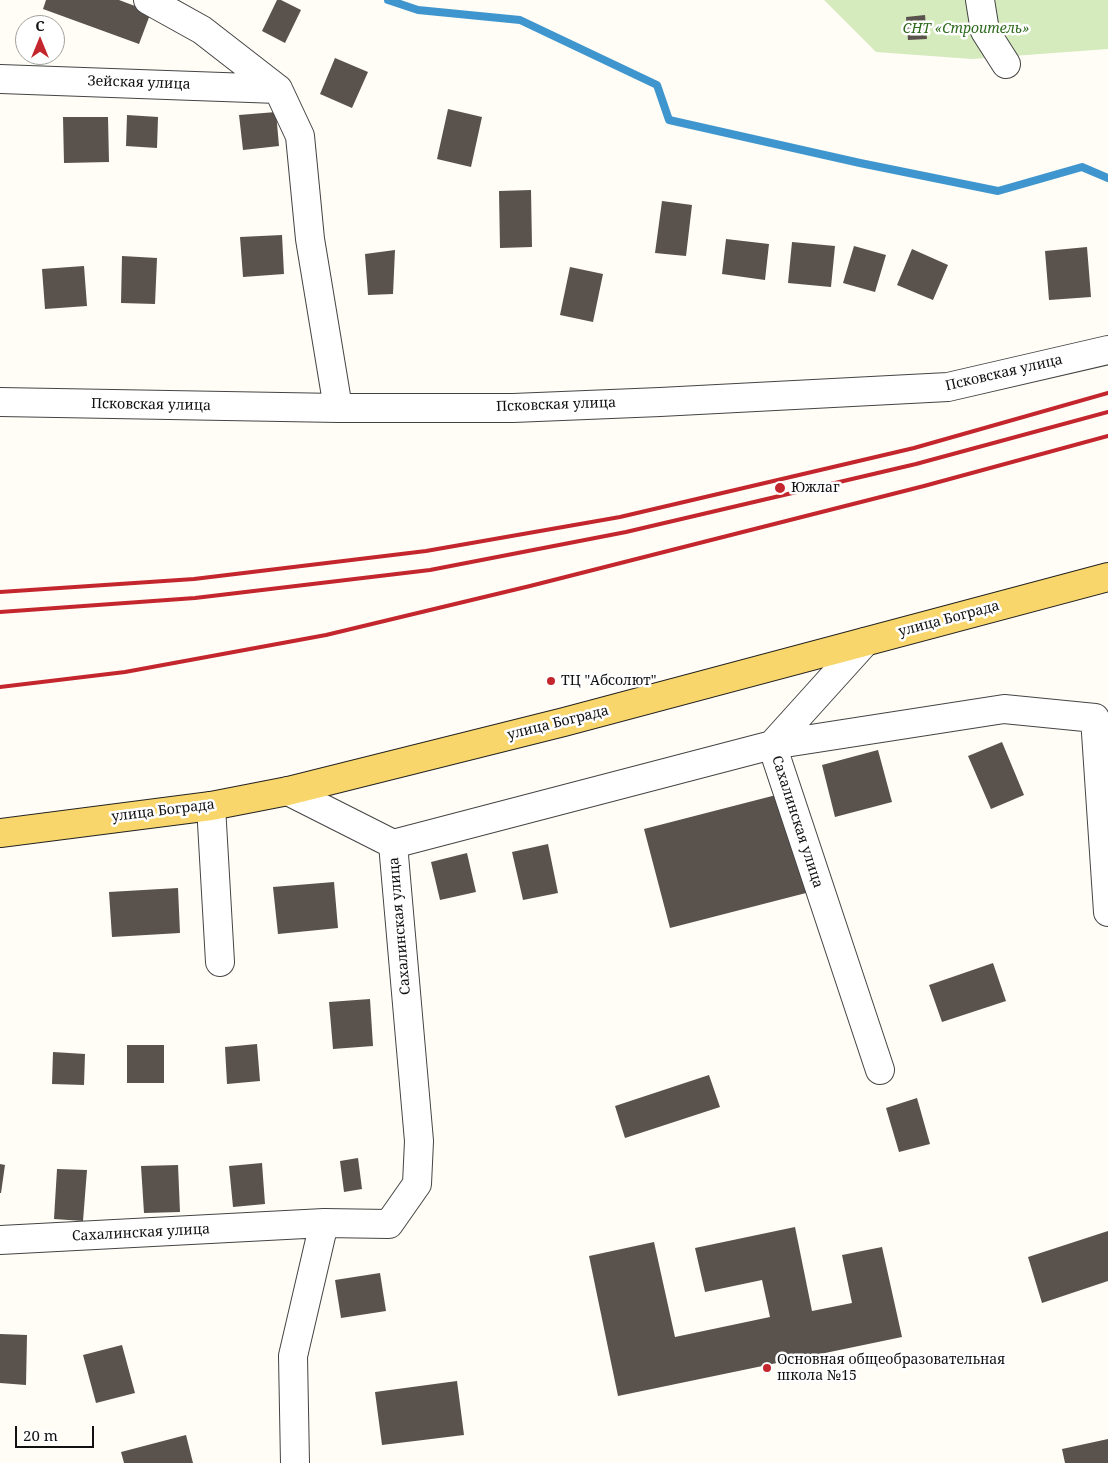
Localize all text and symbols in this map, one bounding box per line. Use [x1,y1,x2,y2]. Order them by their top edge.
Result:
north arrow [15,15,65,65]
text: С [35,16,45,35]
park label: СНТ «Строитель» [903,21,1029,37]
street label: Зейская улица [87,73,191,93]
street label: Псковская улица [944,351,1064,395]
street label: Псковская улица [496,395,616,415]
street label: Псковская улица [91,396,211,414]
place label: Южлаг [791,480,840,496]
marker: Южлаг [773,481,787,495]
street label: улица Бограда [897,597,1001,641]
place label: ТЦ "Абсолют" [561,673,656,689]
marker: ТЦ "Абсолют" [545,675,557,687]
street label: улица Бограда [506,702,610,744]
street label: Сахалинская улица [768,754,826,890]
street label: улица Бограда [110,796,216,826]
street label: Сахалинская улица [386,857,414,995]
street label: Сахалинская улица [72,1221,210,1245]
place label: Основная общеобразовательная школа №15 [777,1352,1005,1384]
marker: Основная общеобразовательная школа №15 [761,1362,773,1374]
scale bar [18,1416,96,1448]
text: 20 m [23,1425,58,1445]

